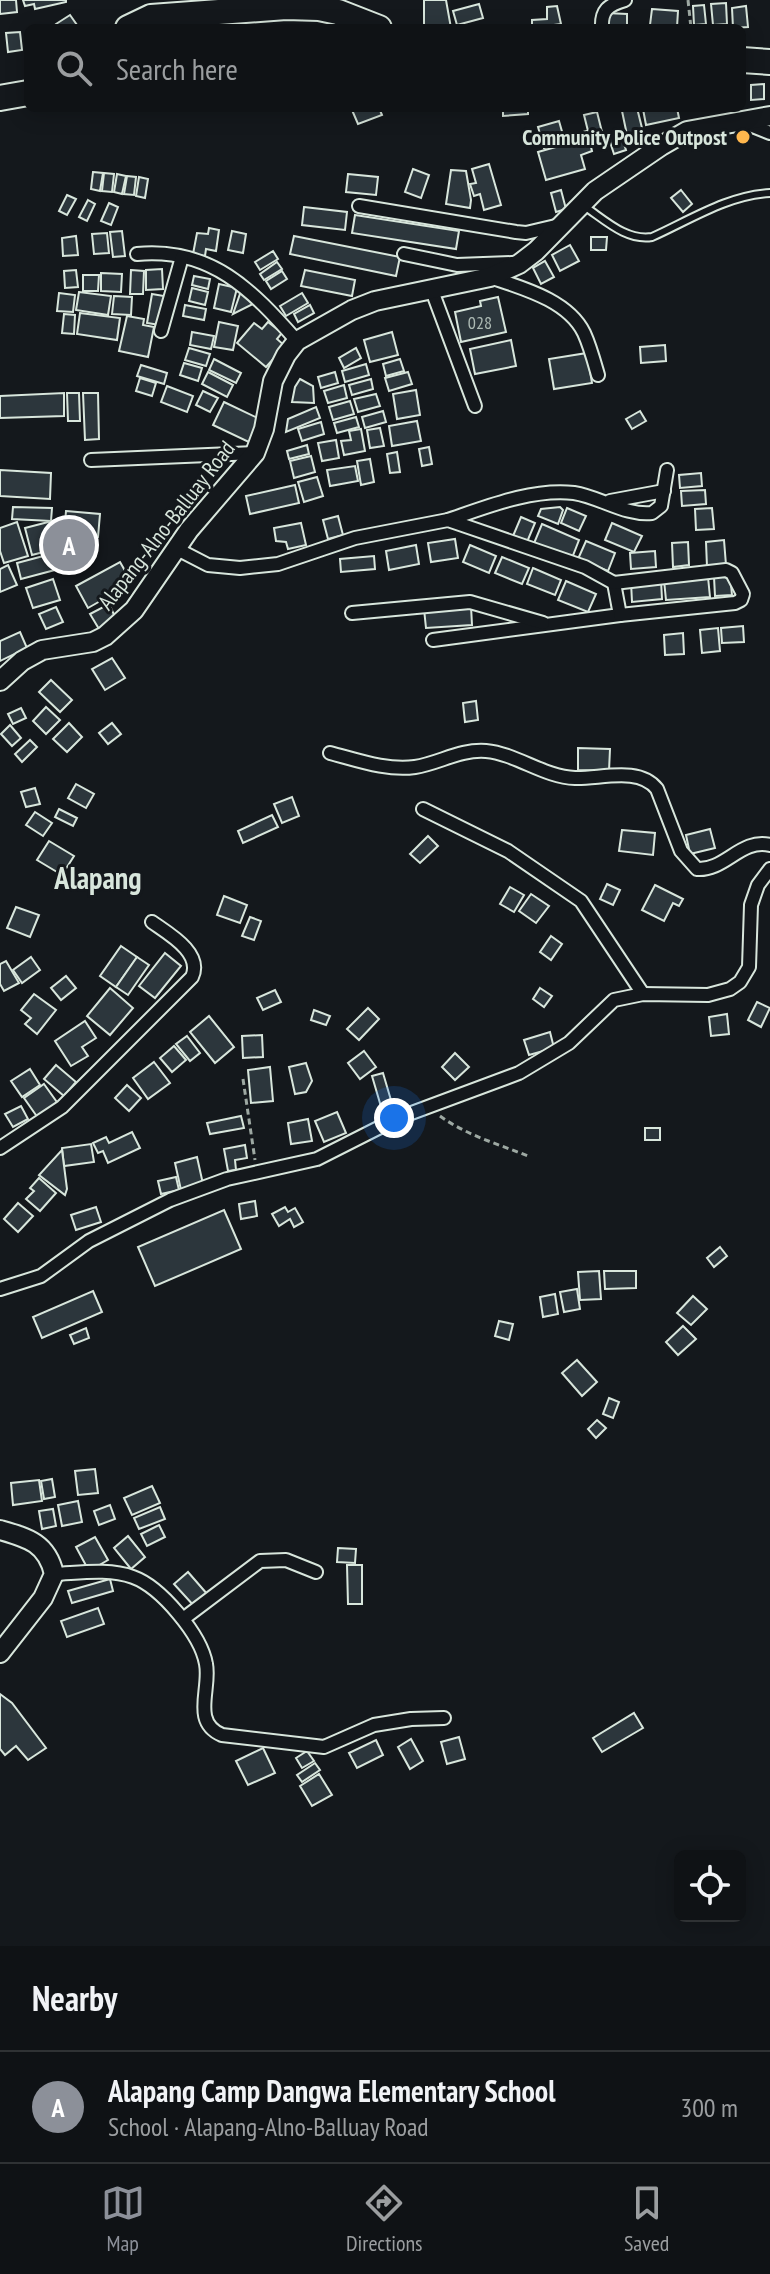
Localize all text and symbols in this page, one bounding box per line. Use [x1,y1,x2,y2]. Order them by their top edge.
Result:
search box [24,24,746,112]
icon: search [52,46,96,90]
text: Search here [116,49,238,88]
place label: Community Police Outpost [522,123,728,151]
marker: Community Police Outpost [734,128,752,146]
house number: 028 [468,311,492,334]
street label: Alapang-Alno-Balluay Road [91,435,241,615]
pin: A [43,515,95,575]
district label: Alapang [53,858,142,897]
your location [374,1098,414,1138]
map controls [674,1850,746,1922]
button: locate [674,1850,746,1922]
text: Nearby [32,1976,117,2020]
text: Alapang Camp Dangwa Elementary School [108,2071,556,2110]
text: A [51,2091,65,2124]
text: 300 m [680,2091,738,2124]
text: School · Alapang-Alno-Balluay Road [108,2110,429,2143]
tab: Map [101,2181,145,2257]
tab: Directions [346,2181,423,2257]
tab: Saved [624,2181,669,2257]

